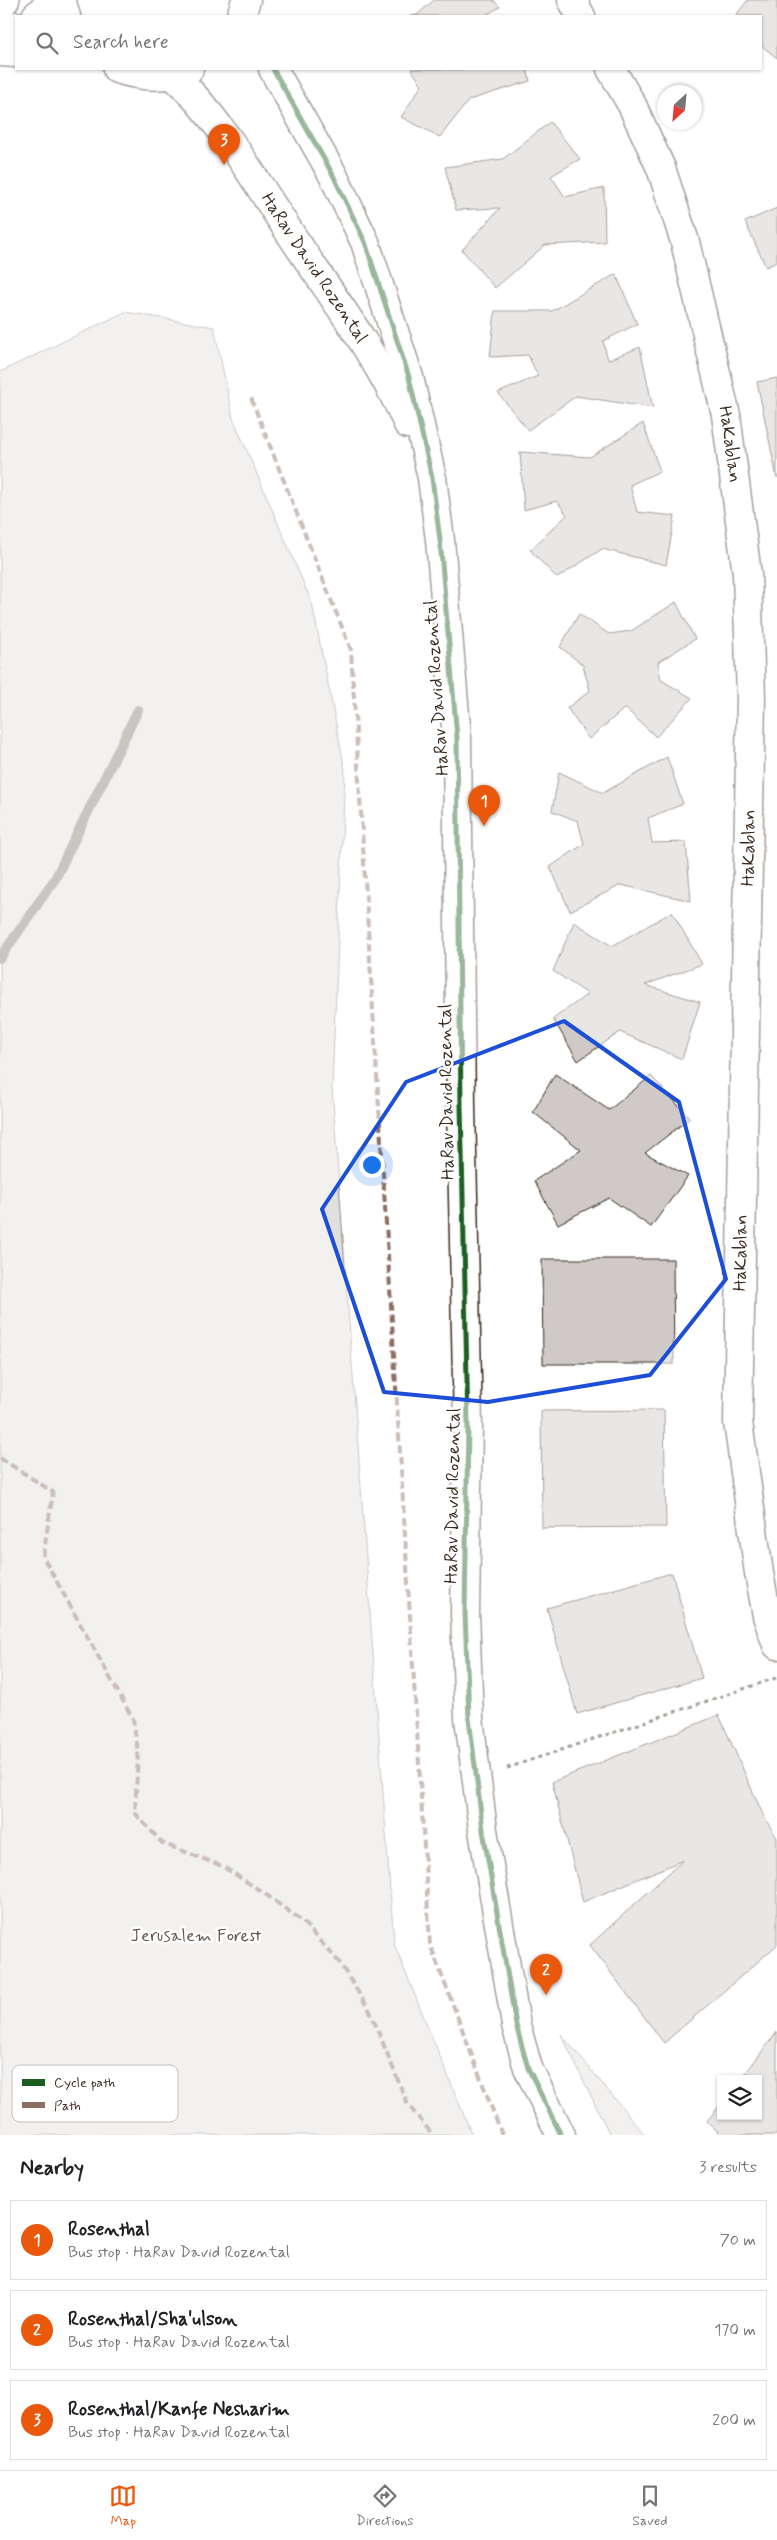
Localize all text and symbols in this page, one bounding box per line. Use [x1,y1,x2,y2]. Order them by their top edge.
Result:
search box [15,15,762,70]
icon: search [33,29,61,57]
text: Search here [73,30,169,55]
north arrow [657,85,702,130]
pin: 3 [208,124,240,165]
street label: HaRav David Rozental [255,188,373,348]
street label: HaKablan [712,403,747,484]
street label: HaRav David Rozental [419,599,455,777]
pin: 1 [468,785,500,826]
street label: HaKablan [736,809,762,887]
street label: HaRav David Rozental [433,1004,461,1180]
your location [359,1152,385,1178]
street label: HaKablan [728,1214,754,1292]
street label: HaRav David Rozental [439,1408,467,1584]
park label: Jerusalem Forest [131,1924,262,1948]
pin: 2 [530,1954,562,1995]
legend [12,2065,178,2122]
text: Cycle path [54,2074,115,2092]
map controls [717,2075,762,2120]
button: layers [717,2075,762,2120]
text: Path [54,2097,81,2115]
text: Nearby [20,2154,84,2182]
text: 3 results [699,2157,757,2178]
text: Rosenthal [68,2217,150,2242]
text: 1 [33,2230,41,2251]
text: 70 m [720,2230,756,2251]
text: Bus stop · HaRav David Rozental [68,2242,290,2263]
text: Rosenthal/Sha'ulson [68,2307,237,2332]
text: 2 [33,2320,41,2341]
text: 170 m [714,2320,756,2341]
text: Bus stop · HaRav David Rozental [68,2332,290,2353]
text: Rosenthal/Kanfe Nesharim [68,2397,290,2422]
text: 3 [33,2410,41,2431]
text: 200 m [712,2410,756,2431]
text: Bus stop · HaRav David Rozental [68,2422,290,2443]
tab: Map [109,2482,137,2530]
tab: Directions [356,2482,414,2530]
tab: Saved [632,2482,668,2530]

